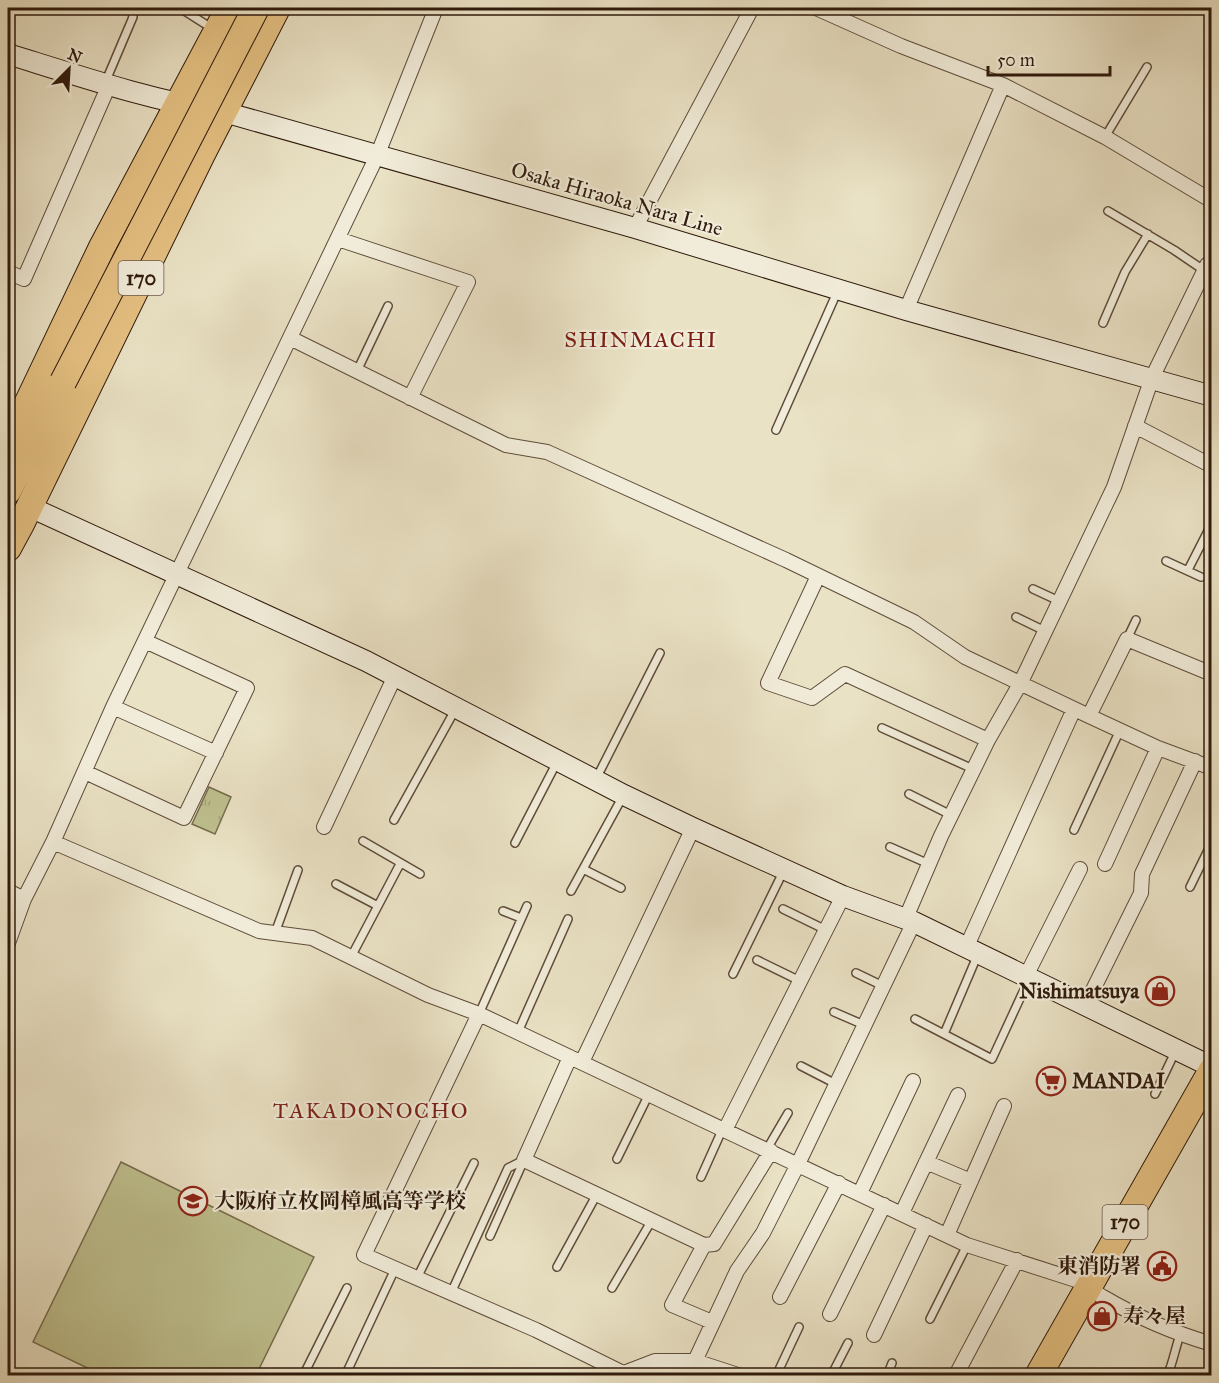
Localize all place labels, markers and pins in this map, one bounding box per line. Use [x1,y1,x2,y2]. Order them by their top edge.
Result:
shop icon: Nishimatsuya [1144,975,1176,1007]
place label: Nishimatsuya [1019,978,1140,1004]
supermarket icon: MANDAI [1035,1065,1067,1097]
place label: MANDAI [1072,1068,1165,1094]
school or university icon: 大阪府立枚岡樟風高等学校 [177,1185,209,1217]
place label: 大阪府立枚岡樟風高等学校 [214,1188,466,1214]
public building icon: 東消防署 [1146,1250,1178,1282]
place label: 東消防署 [1057,1253,1141,1279]
shop icon: 寿々屋 [1086,1300,1118,1332]
place label: 寿々屋 [1123,1303,1186,1329]

